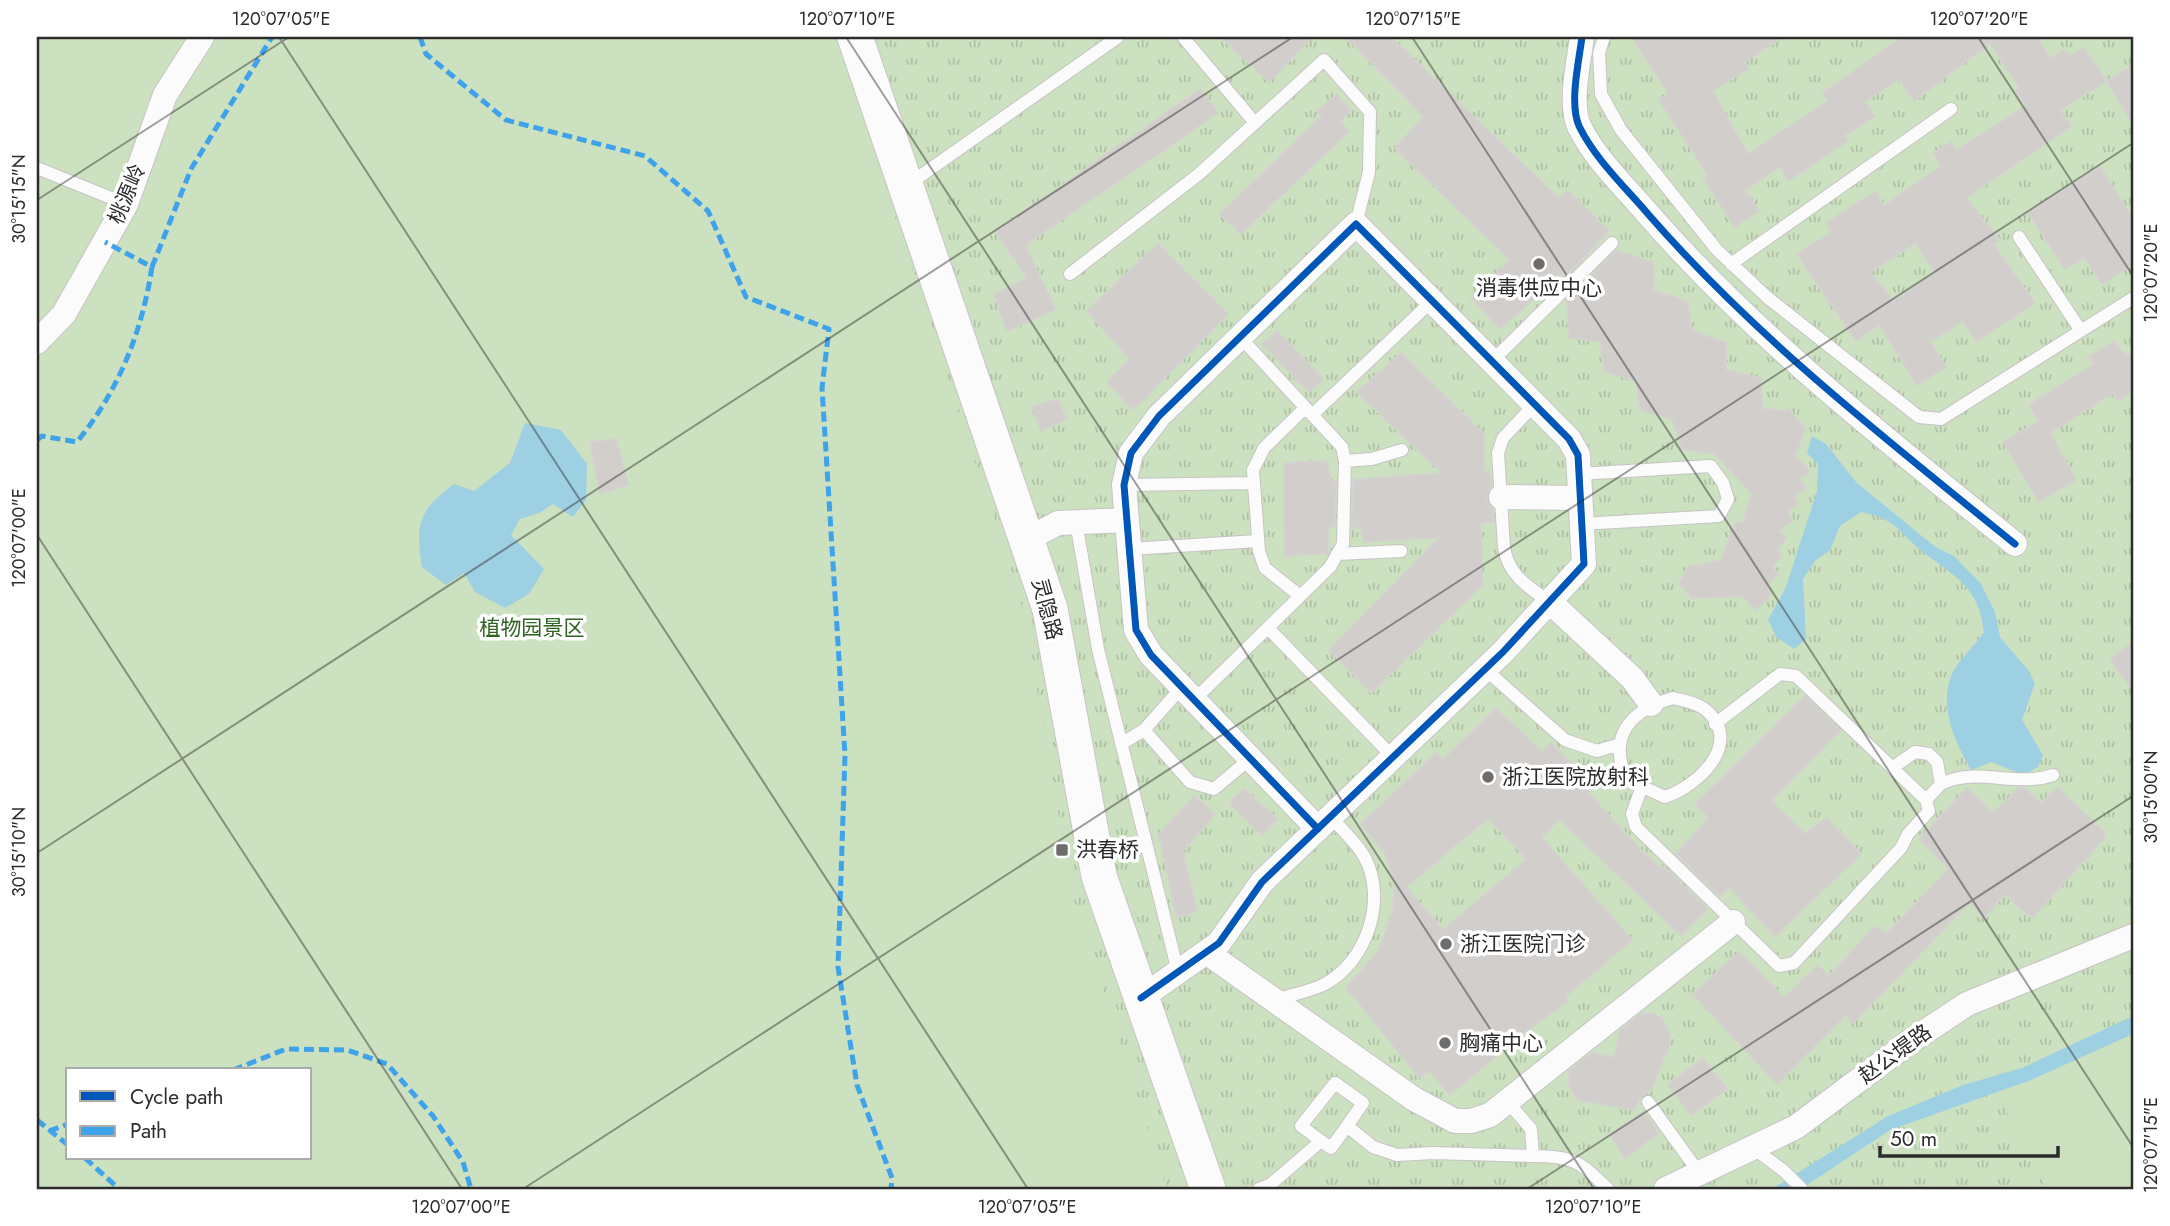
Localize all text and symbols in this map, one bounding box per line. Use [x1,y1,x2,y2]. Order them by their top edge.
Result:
text: 120°07'05"E [232,6,330,32]
text: 120°07'10"E [799,6,895,32]
text: 120°07'15"E [1365,6,1461,32]
text: 120°07'20"E [1930,6,2028,32]
text: 30°15'15"N [6,154,32,244]
street label: 桃源岭 [101,159,153,229]
text: 120°07'20"E [2138,224,2164,322]
marker: 消毒供应中心 [1531,256,1547,272]
place label: 消毒供应中心 [1476,273,1602,303]
text: 120°07'00"E [6,488,32,588]
street label: 灵隐路 [1024,575,1070,643]
park label: 植物园景区 [480,613,585,643]
text: 30°15'00"N [2138,751,2164,843]
place label: 浙江医院放射科 [1502,762,1649,792]
marker: 浙江医院放射科 [1480,769,1496,785]
text: 30°15'10"N [6,807,32,897]
place label: 洪春桥 [1076,835,1139,865]
marker: 洪春桥 [1054,842,1070,858]
place label: 浙江医院门诊 [1460,929,1586,959]
marker: 浙江医院门诊 [1438,936,1454,952]
street label: 赵公堤路 [1852,1017,1938,1091]
place label: 胸痛中心 [1459,1028,1543,1058]
marker: 胸痛中心 [1437,1035,1453,1051]
legend [66,1068,312,1160]
text: Cycle path [130,1082,223,1112]
text: 120°07'15"E [2138,1097,2164,1193]
scale bar [1880,1114,2058,1158]
text: Path [130,1116,167,1146]
text: 50 m [1890,1124,1937,1154]
text: 120°07'00"E [411,1194,511,1220]
text: 120°07'05"E [978,1194,1076,1220]
text: 120°07'10"E [1545,1194,1641,1220]

